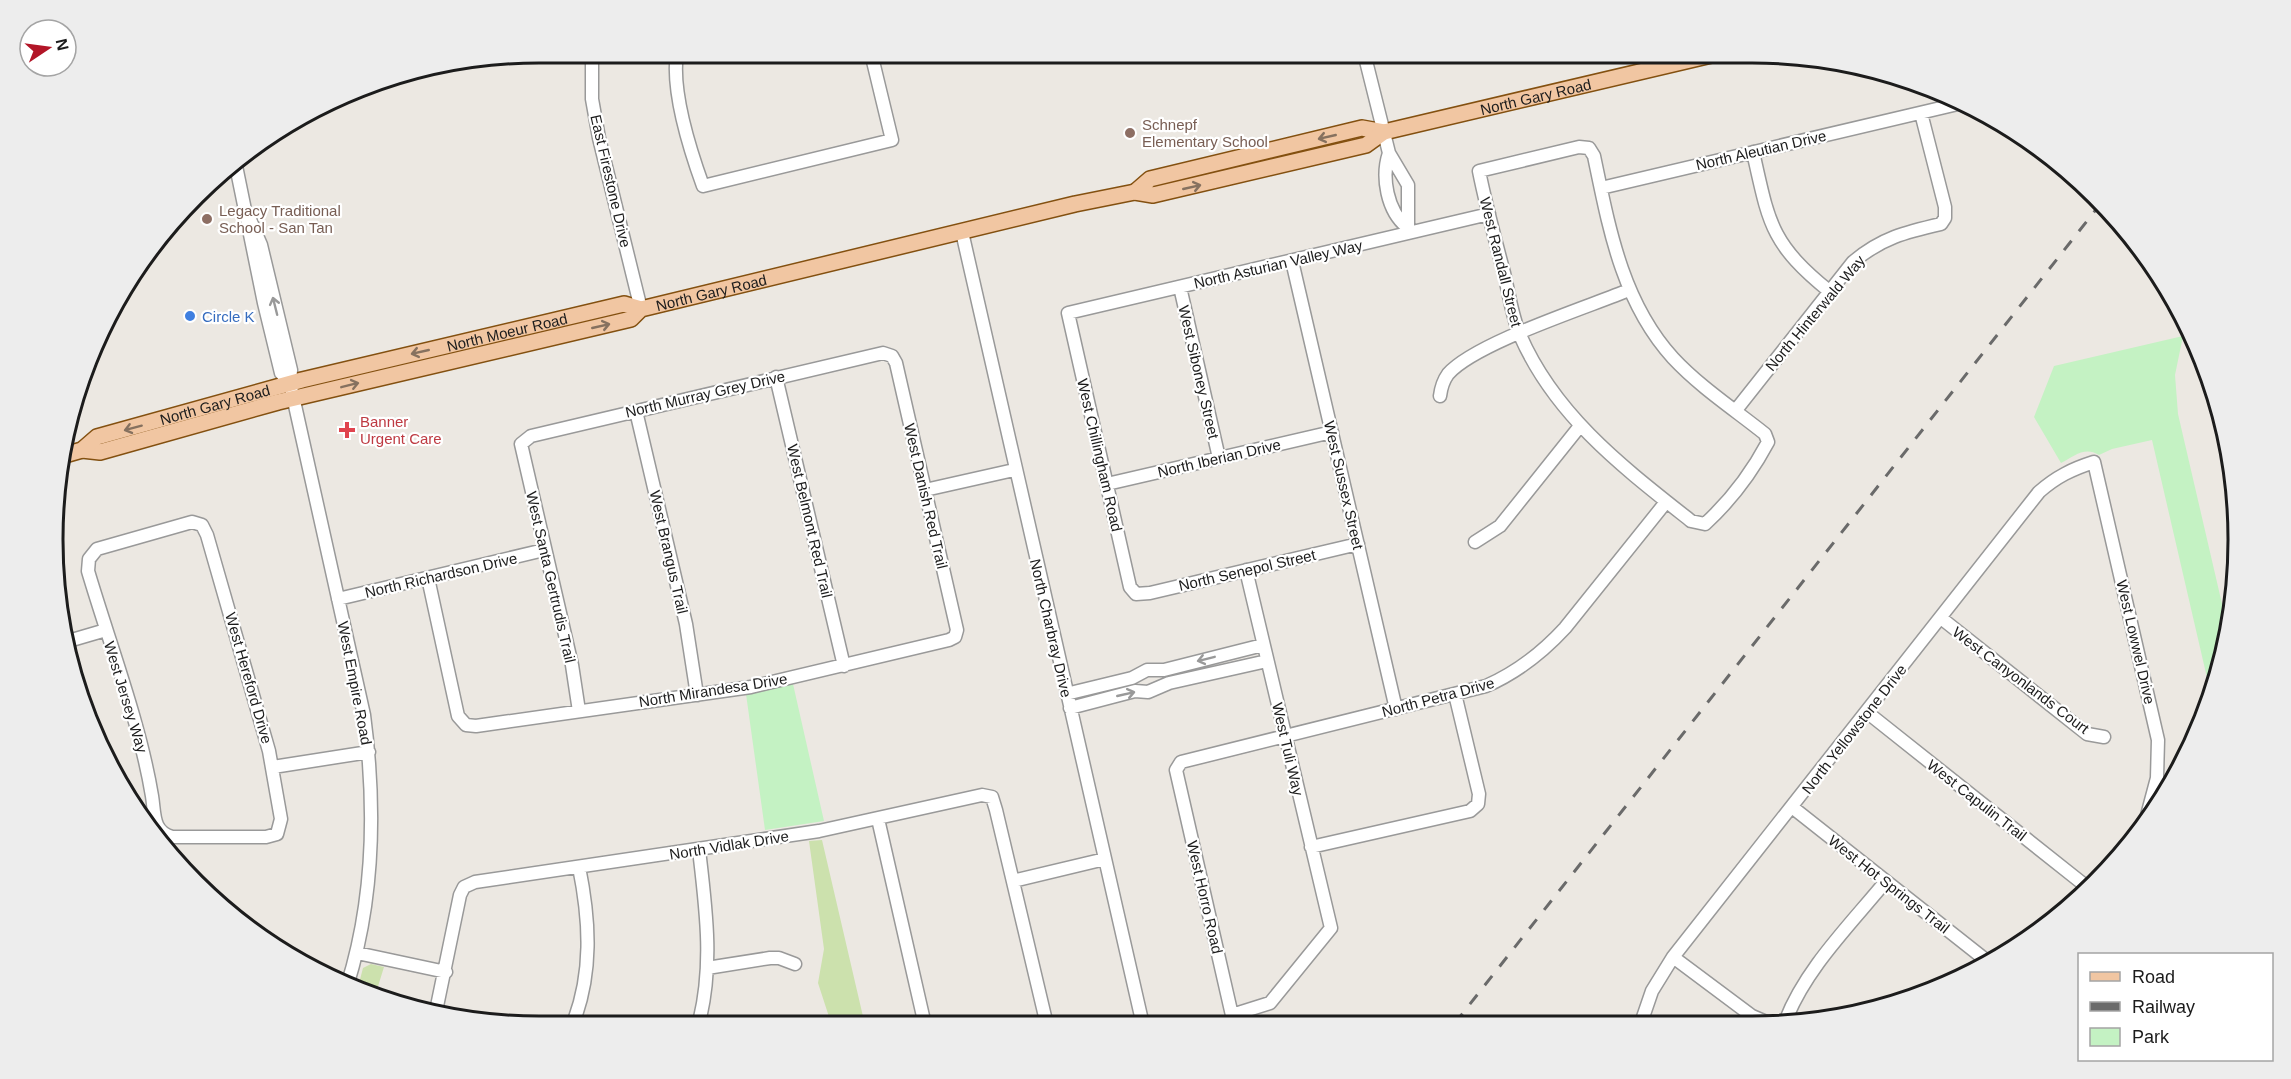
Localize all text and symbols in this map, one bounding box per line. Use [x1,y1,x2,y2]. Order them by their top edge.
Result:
north arrow [18,18,78,78]
text: N [53,37,72,52]
street label: North Gary Road [1478,75,1593,118]
street label: East Firestone Drive [587,113,635,249]
place label: Schnepf Elementary School [1142,116,1268,150]
marker: Schnepf Elementary School [1123,126,1137,140]
street label: North Aleutian Drive [1694,127,1828,173]
one-way arrow [1318,131,1337,143]
one-way arrow [1182,180,1201,192]
street label: West Randall Street [1477,195,1526,329]
place label: Legacy Traditional School - San Tan [219,202,341,236]
marker: Legacy Traditional School - San Tan [200,212,214,226]
street label: North Asturian Valley Way [1192,236,1364,292]
street label: North Hinterwald Way [1762,251,1869,374]
street label: North Gary Road [654,270,768,314]
one-way arrow [269,297,281,316]
street label: West Siboney Street [1175,304,1223,441]
place label: Circle K [202,308,255,325]
marker: Circle K [183,309,197,323]
street label: North Moeur Road [445,309,569,354]
one-way arrow [591,319,610,331]
one-way arrow [411,346,430,358]
street label: North Murray Grey Drive [624,367,786,421]
street label: West Chillingham Road [1074,377,1126,533]
one-way arrow [340,378,359,390]
street label: North Gary Road [158,381,272,428]
place label: Banner Urgent Care [360,413,442,447]
street label: West Sussex Street [1321,419,1367,552]
marker: Banner Urgent Care [338,421,356,439]
one-way arrow [123,422,142,434]
street label: West Danish Red Trail [901,422,951,570]
street label: North Iberian Drive [1156,436,1282,480]
street label: West Belmont Red Trail [784,442,836,600]
street label: West Brangus Trail [646,488,692,616]
street label: West Santa Gertrudis Trail [523,490,579,664]
street label: North Senepol Street [1177,546,1318,594]
street label: North Richardson Drive [363,549,519,601]
street label: North Charbray Drive [1027,557,1075,699]
street label: West Lowwel Drive [2113,578,2159,706]
street label: West Hereford Drive [222,610,276,746]
street label: West Empire Road [335,620,375,746]
street label: West Canyonlands Court [1949,623,2093,737]
street label: West Jersey Way [101,639,151,755]
one-way arrow [1197,654,1216,665]
street label: North Yellowstone Drive [1798,661,1910,797]
street label: North Mirandesa Drive [638,670,788,710]
street label: North Petra Drive [1380,674,1496,720]
one-way arrow [1116,688,1136,699]
street label: West Tuli Way [1269,701,1307,798]
street label: West Capulin Trail [1924,756,2030,844]
street label: North Vidlak Drive [668,827,790,863]
street label: West Hot Springs Trail [1825,831,1953,937]
street label: West Horro Road [1184,839,1226,955]
legend [2078,953,2273,1061]
text: Road [2132,967,2175,987]
text: Railway [2132,997,2195,1017]
text: Park [2132,1027,2170,1047]

